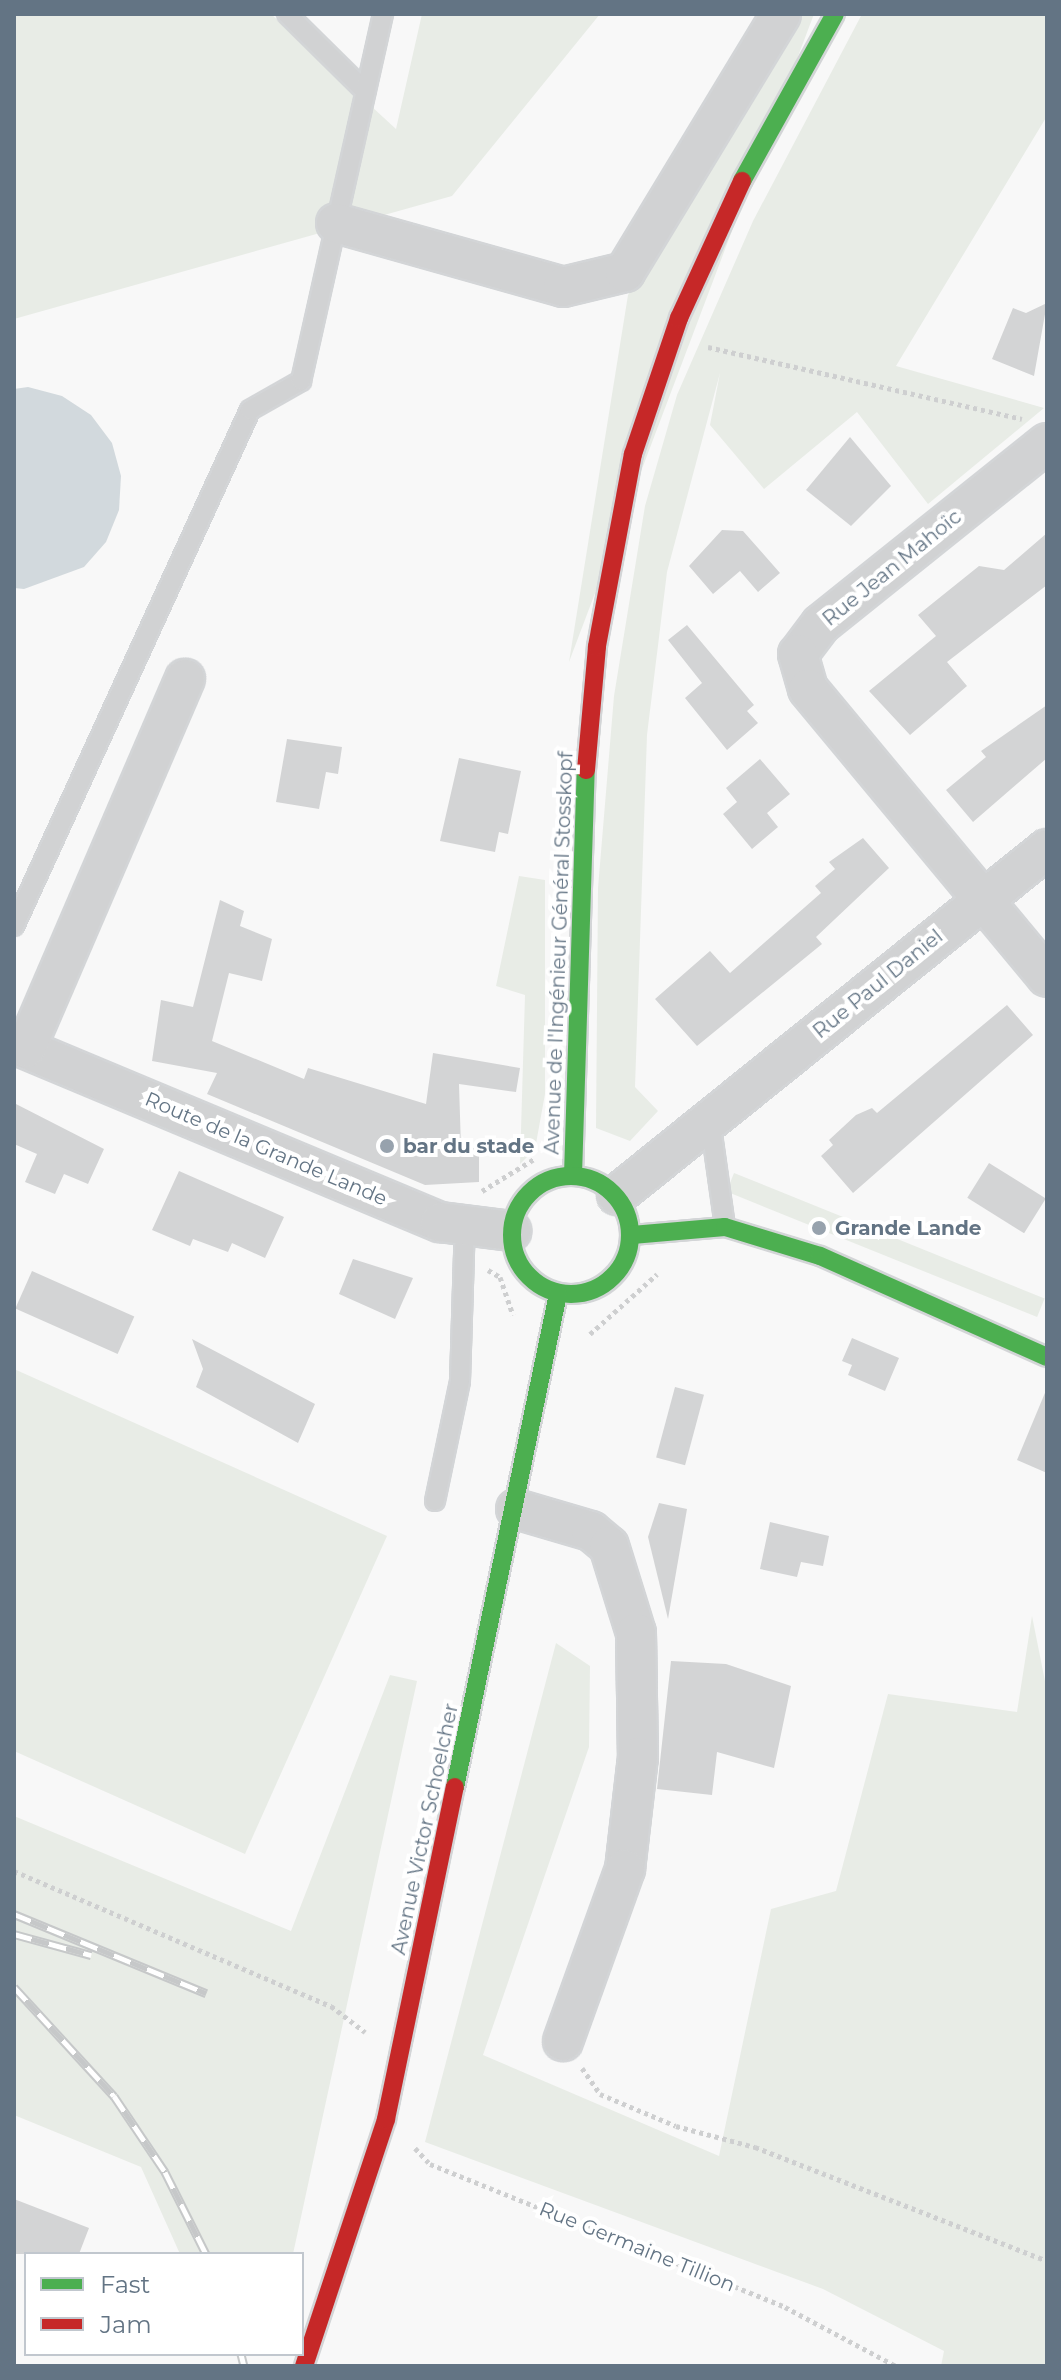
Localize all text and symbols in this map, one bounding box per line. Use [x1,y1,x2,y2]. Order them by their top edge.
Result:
street label: Rue Jean Mahoïc [818,505,966,631]
street label: Avenue de l'Ingénieur Général Stosskopf [540,751,578,1155]
street label: Rue Paul Daniel [808,924,948,1044]
street label: Route de la Grande Lande [141,1087,391,1211]
place label: bar du stade [403,1134,534,1158]
marker: bar du stade [378,1137,396,1155]
place label: Grande Lande [835,1216,981,1240]
marker: Grande Lande [810,1219,828,1237]
street label: Avenue Victor Schoelcher [387,1701,463,1957]
street label: Rue Germaine Tillion [536,2197,738,2297]
legend [24,2252,304,2356]
text: Fast [100,2270,150,2299]
text: Jam [100,2310,152,2339]

